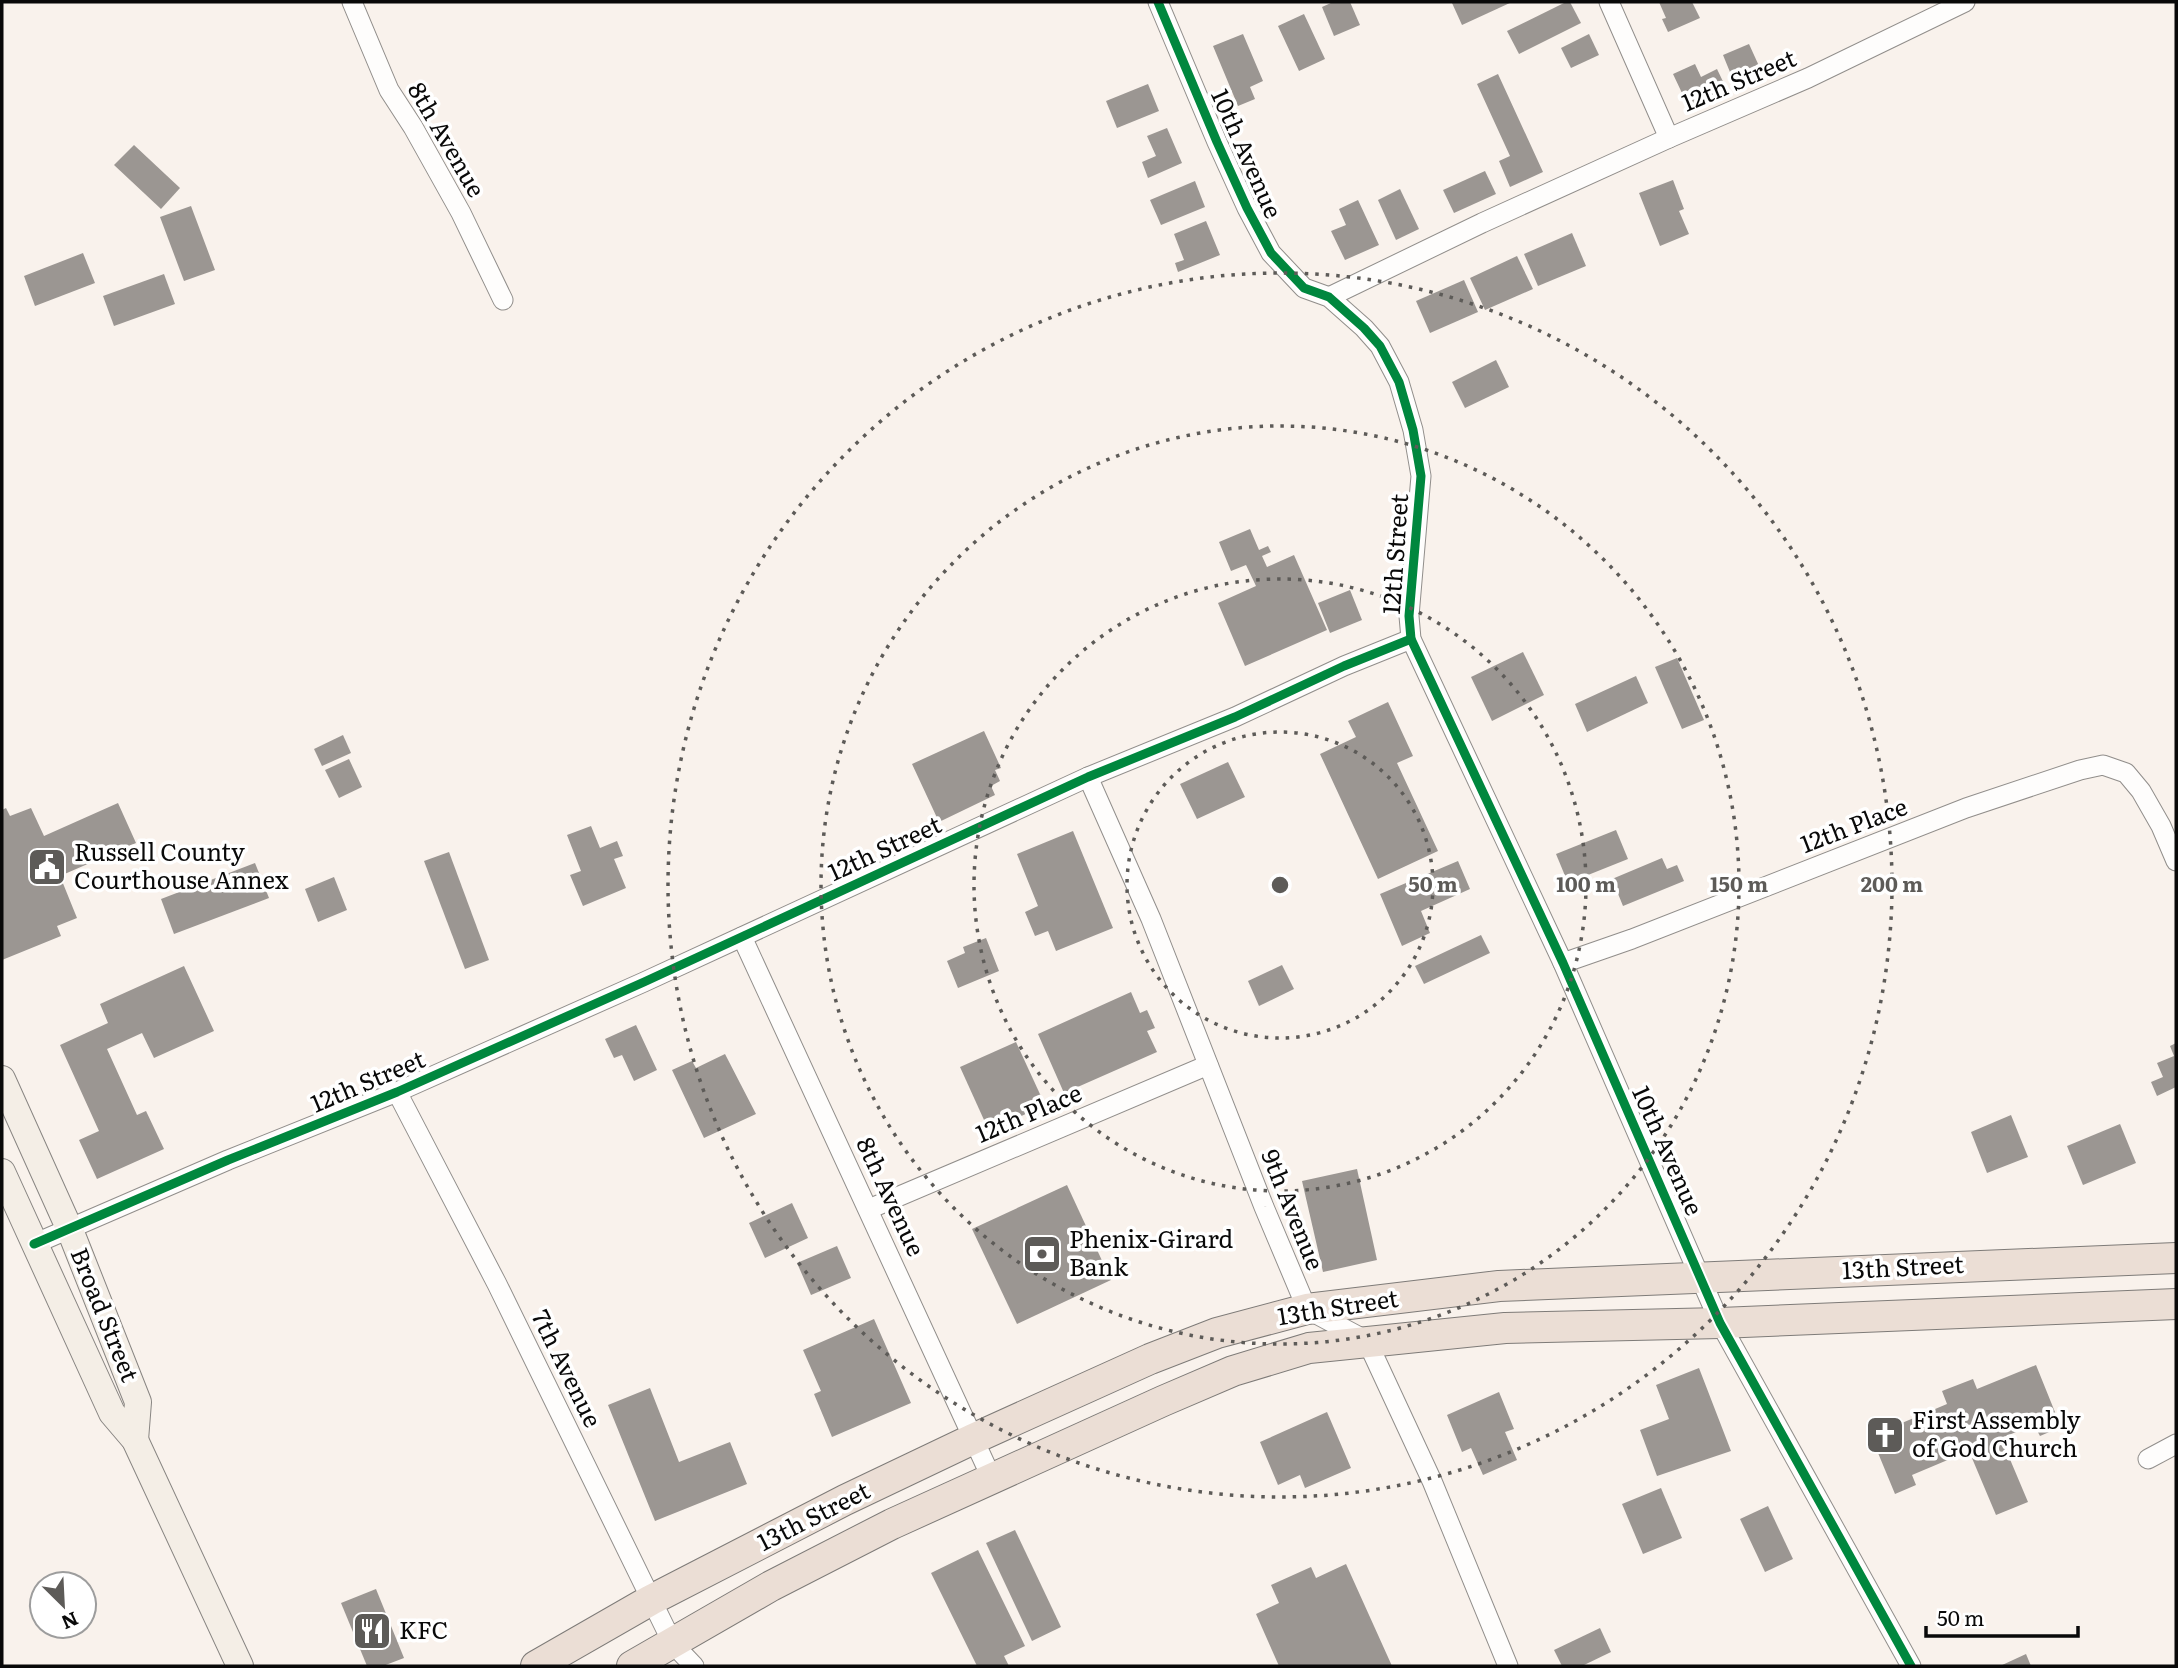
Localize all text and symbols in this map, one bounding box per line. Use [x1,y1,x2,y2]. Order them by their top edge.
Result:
street label: 12th Street [1676,39,1801,118]
street label: 8th Avenue [401,75,495,203]
street label: 10th Avenue [1204,83,1292,223]
street label: 12th Street [1372,492,1415,615]
street label: 12th Place [1795,787,1912,860]
street label: 12th Street [822,805,946,888]
place label: Russell County Courthouse Annex [74,833,289,896]
public building icon: Russell County Courthouse Annex [26,846,68,888]
text: 50 m [1408,867,1458,898]
text: 100 m [1556,867,1616,898]
text: 150 m [1710,867,1768,898]
text: 200 m [1861,867,1923,898]
centre of rings [1268,873,1292,897]
street label: 12th Street [305,1040,430,1119]
street label: 12th Place [970,1074,1086,1150]
street label: 10th Avenue [1625,1080,1713,1220]
street label: 8th Avenue [849,1131,935,1261]
street label: 9th Avenue [1254,1144,1334,1275]
place label: Phenix-Girard Bank [1069,1220,1234,1283]
bank icon: Phenix-Girard Bank [1021,1233,1063,1275]
street label: Broad Street [64,1242,149,1387]
street label: 13th Street [1841,1245,1965,1286]
street label: 13th Street [1275,1279,1401,1332]
street label: 7th Avenue [525,1303,612,1433]
place label: First Assembly of God Church [1912,1401,2081,1464]
church icon: First Assembly of God Church [1864,1414,1906,1456]
street label: 13th Street [751,1471,875,1558]
north arrow [28,1570,98,1640]
scale bar [1926,1594,2078,1638]
text: 50 m [1937,1601,1984,1632]
text: N [57,1605,83,1637]
restaurant icon: KFC [351,1610,393,1652]
place label: KFC [399,1611,448,1646]

